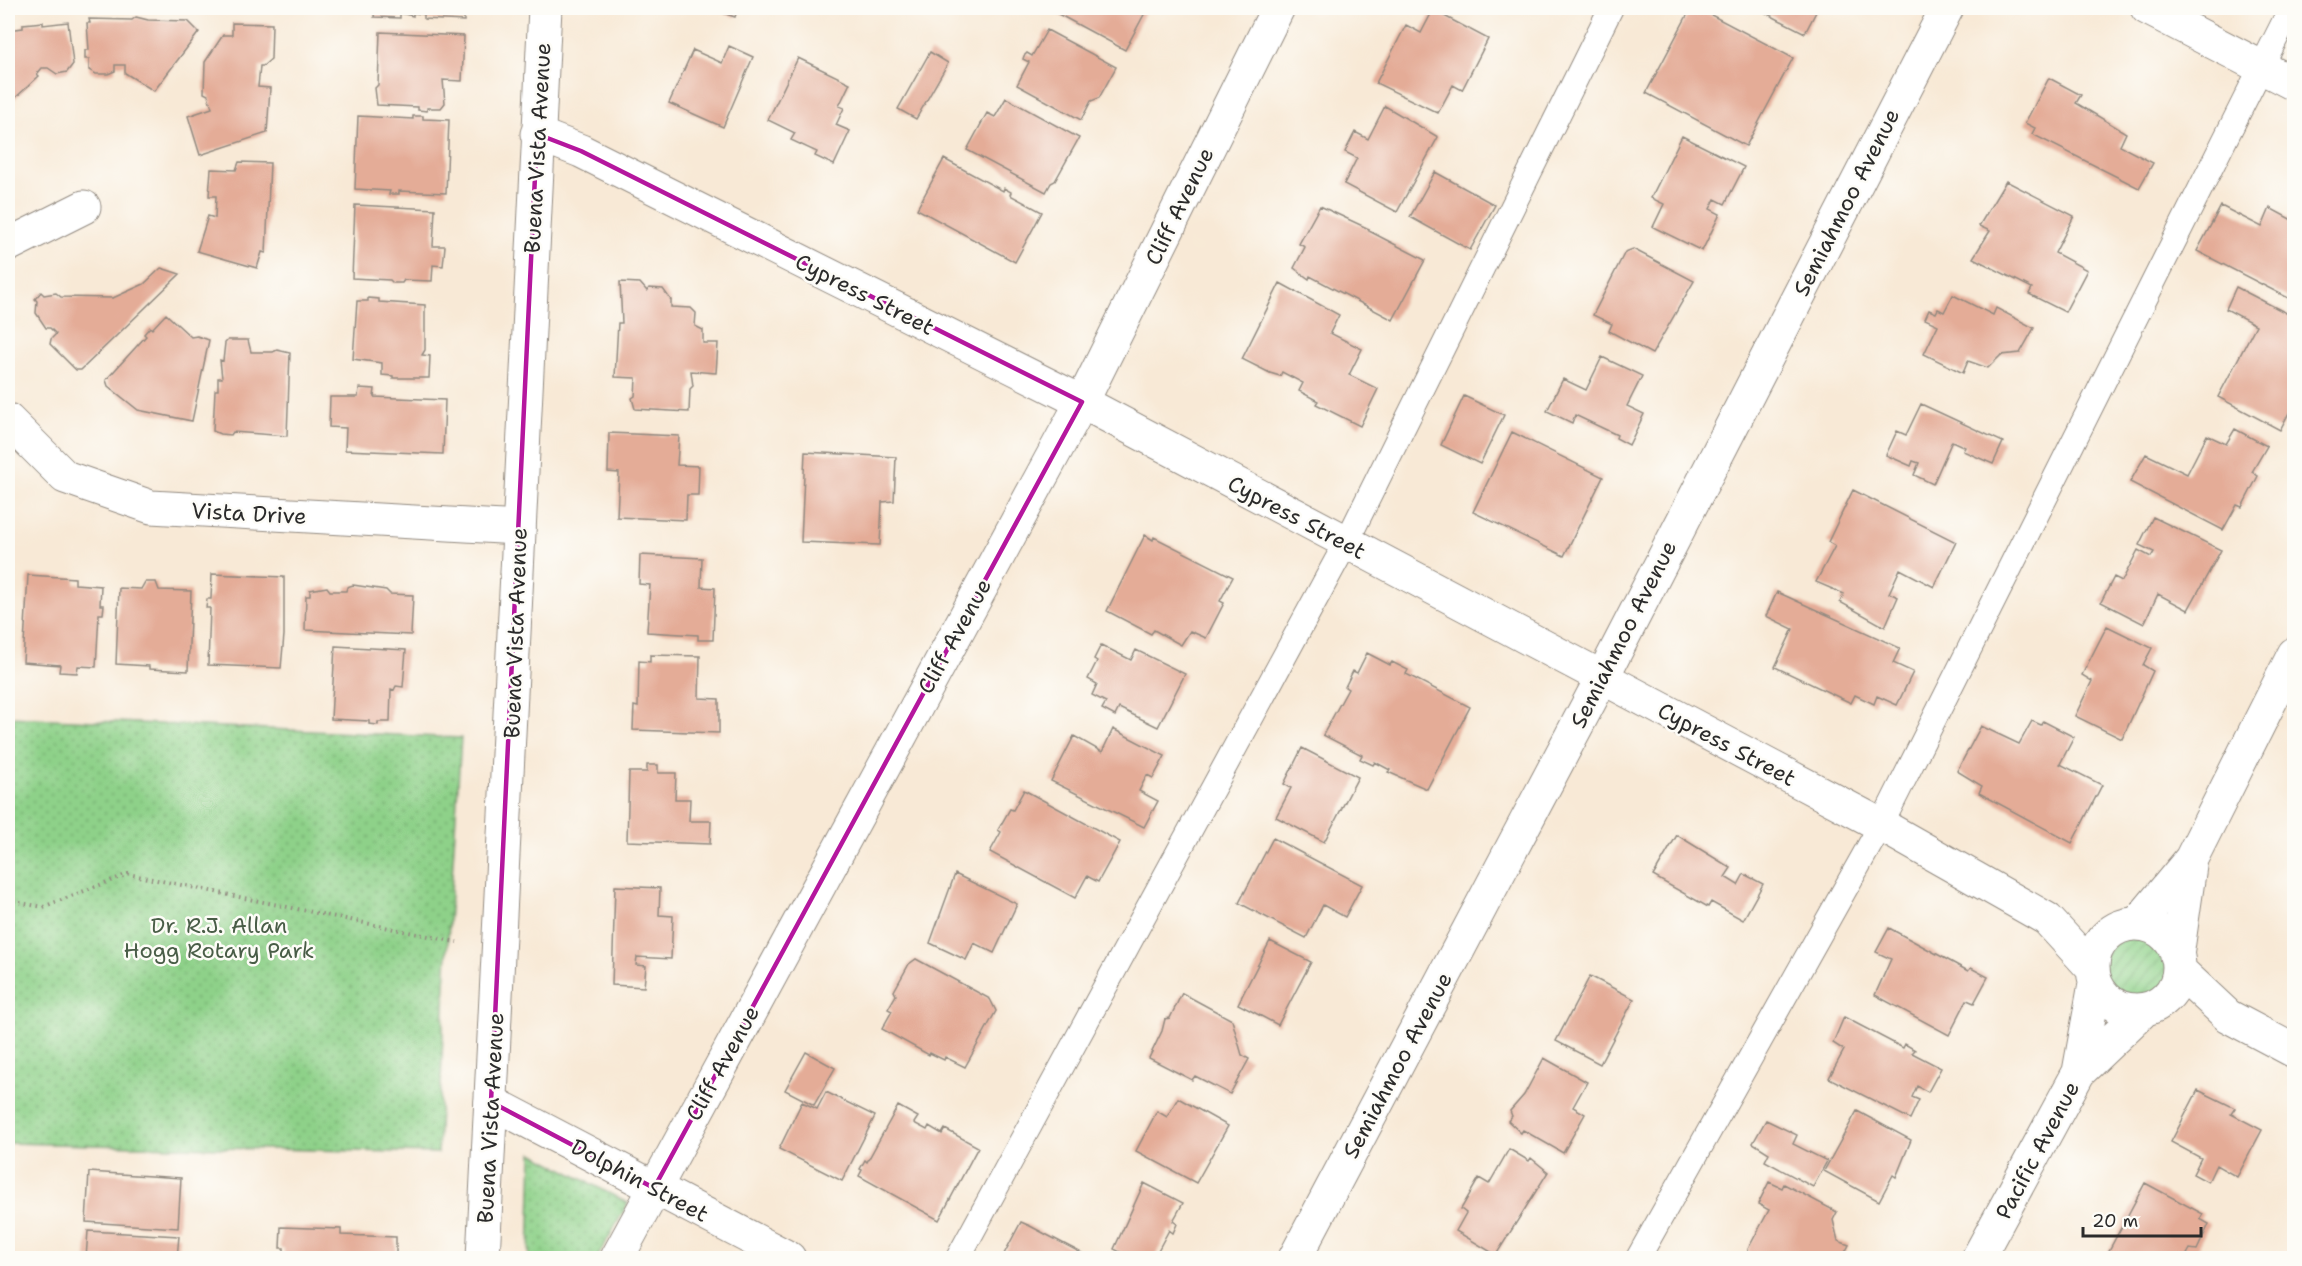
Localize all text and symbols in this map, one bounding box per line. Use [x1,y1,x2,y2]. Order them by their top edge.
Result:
street label: Buena Vista Avenue [517,42,558,254]
street label: Semiahmoo Avenue [1787,104,1906,301]
street label: Cliff Avenue [1139,143,1220,270]
street label: Cypress Street [790,247,939,342]
street label: Cypress Street [1223,469,1371,566]
street label: Vista Drive [191,496,307,531]
street label: Buena Vista Avenue [497,527,534,739]
street label: Semiahmoo Avenue [1564,536,1683,733]
street label: Cliff Avenue [911,574,998,699]
street label: Cypress Street [1653,696,1801,793]
park label: Dr. R.J. Allan Hogg Rotary Park [124,911,314,965]
street label: Semiahmoo Avenue [1336,967,1459,1163]
street label: Cliff Avenue [679,1001,766,1126]
street label: Buena Vista Avenue [470,1012,511,1224]
street label: Pacific Avenue [1989,1076,2086,1224]
street label: Dolphin Street [566,1132,713,1229]
scale bar [2083,1200,2202,1238]
text: 20 m [2092,1209,2138,1233]

